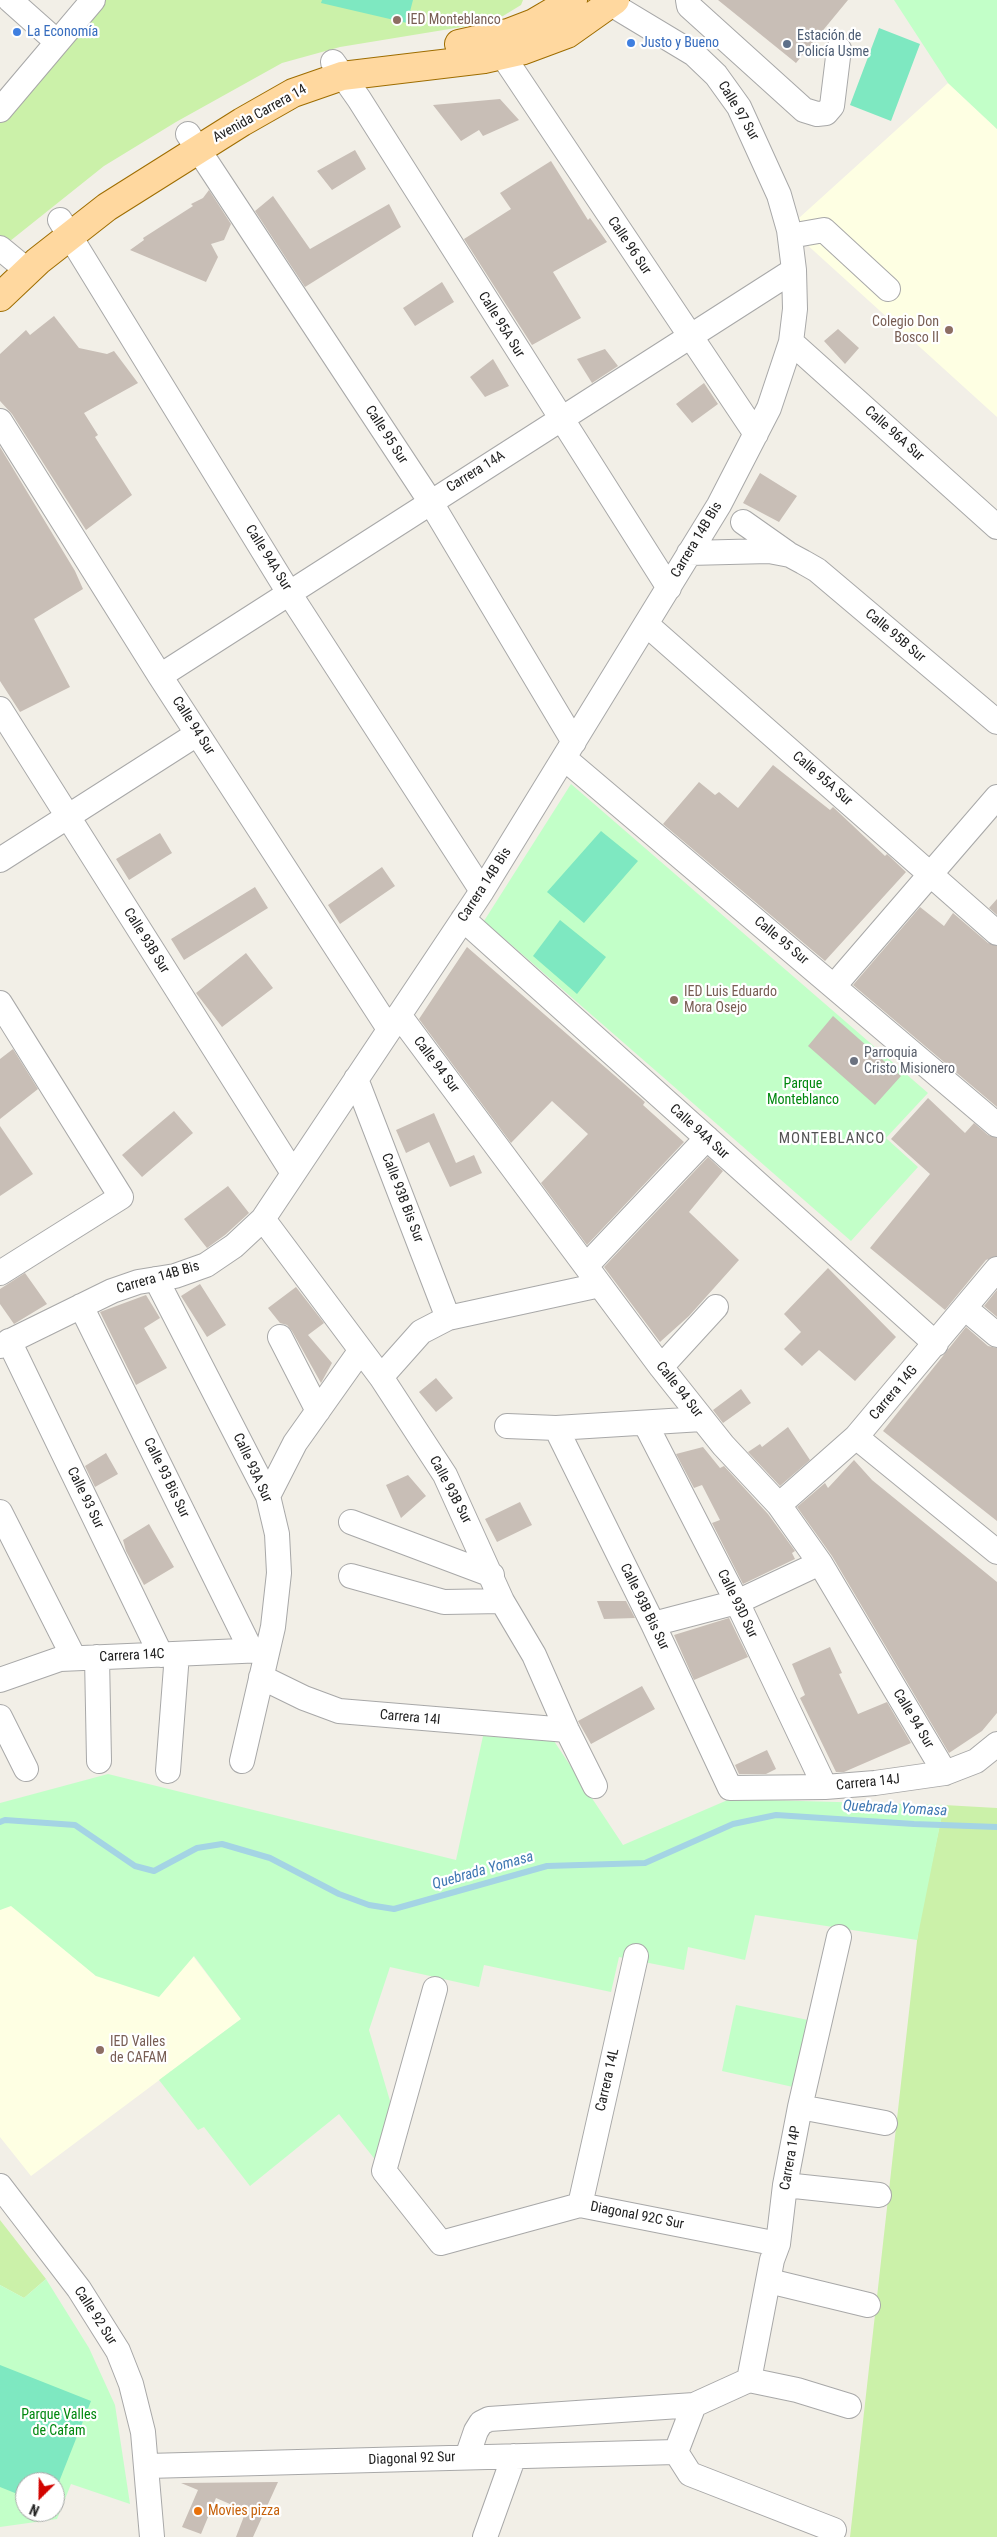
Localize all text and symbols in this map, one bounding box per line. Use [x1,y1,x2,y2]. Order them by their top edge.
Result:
place label: IED Monteblanco [407,12,501,28]
marker: IED Monteblanco [391,14,403,26]
place label: La Economía [27,24,98,40]
marker: La Economía [11,26,23,38]
place label: Estación de Policía Usme [797,28,869,60]
place label: Justo y Bueno [641,35,719,51]
marker: Justo y Bueno [625,37,637,49]
marker: Estación de Policía Usme [781,38,793,50]
street label: Calle 97 Sur [714,78,762,144]
street label: Avenida Carrera 14 [210,81,310,147]
street label: Calle 96 Sur [604,214,654,278]
street label: Calle 95A Sur [474,289,528,361]
place label: Colegio Don Bosco II [872,314,939,347]
marker: Colegio Don Bosco II [943,324,955,336]
street label: Calle 95 Sur [361,403,411,467]
street label: Calle 96A Sur [861,403,927,465]
street label: Carrera 14A [444,448,508,496]
street label: Carrera 14B Bis [668,499,726,581]
street label: Calle 94A Sur [241,522,295,594]
street label: Calle 95B Sur [861,606,929,666]
street label: Calle 94 Sur [168,694,218,758]
street label: Calle 95A Sur [788,748,856,810]
street label: Carrera 14B Bis [455,845,515,925]
street label: Calle 93B Sur [119,905,173,977]
street label: Calle 95 Sur [750,913,812,969]
place label: IED Luis Eduardo Mora Osejo [684,984,777,1016]
marker: IED Luis Eduardo Mora Osejo [668,994,680,1006]
street label: Calle 94 Sur [409,1034,463,1096]
place label: Parroquia Cristo Misionero [864,1045,955,1078]
marker: Parroquia Cristo Misionero [848,1055,860,1067]
park label: Parque Monteblanco [767,1076,839,1108]
street label: Calle 94A Sur [666,1101,732,1163]
district label: MONTEBLANCO [777,1130,887,1148]
street label: Calle 93B Bis Sur [377,1151,427,1245]
street label: Carrera 14B Bis [115,1258,201,1298]
street label: Calle 94 Sur [652,1359,706,1421]
street label: Carrera 14G [866,1362,922,1424]
street label: Calle 93A Sur [229,1431,275,1505]
street label: Calle 93 Bis Sur [139,1435,193,1521]
street label: Calle 93B Sur [425,1453,475,1527]
street label: Calle 93 Sur [63,1465,107,1531]
street label: Calle 93B Bis Sur [616,1561,672,1653]
street label: Calle 93D Sur [713,1567,761,1641]
street label: Carrera 14C [99,1646,165,1666]
street label: Calle 94 Sur [889,1686,937,1752]
street label: Carrera 14I [379,1707,441,1729]
street label: Carrera 14J [835,1771,901,1795]
water label: Quebrada Yomasa [842,1797,948,1821]
water label: Quebrada Yomasa [430,1848,536,1894]
place label: IED Valles de CAFAM [110,2034,167,2066]
marker: IED Valles de CAFAM [94,2044,106,2056]
street label: Carrera 14L [593,2047,623,2113]
street label: Carrera 14P [777,2124,805,2192]
street label: Diagonal 92C Sur [589,2199,685,2233]
street label: Calle 92 Sur [70,2284,120,2348]
park label: Parque Valles de Cafam [21,2407,97,2440]
street label: Diagonal 92 Sur [368,2449,456,2469]
north arrow [15,2472,65,2522]
text: N [27,2501,42,2519]
place label: Movies pizza [208,2503,280,2519]
marker: Movies pizza [192,2505,204,2517]

